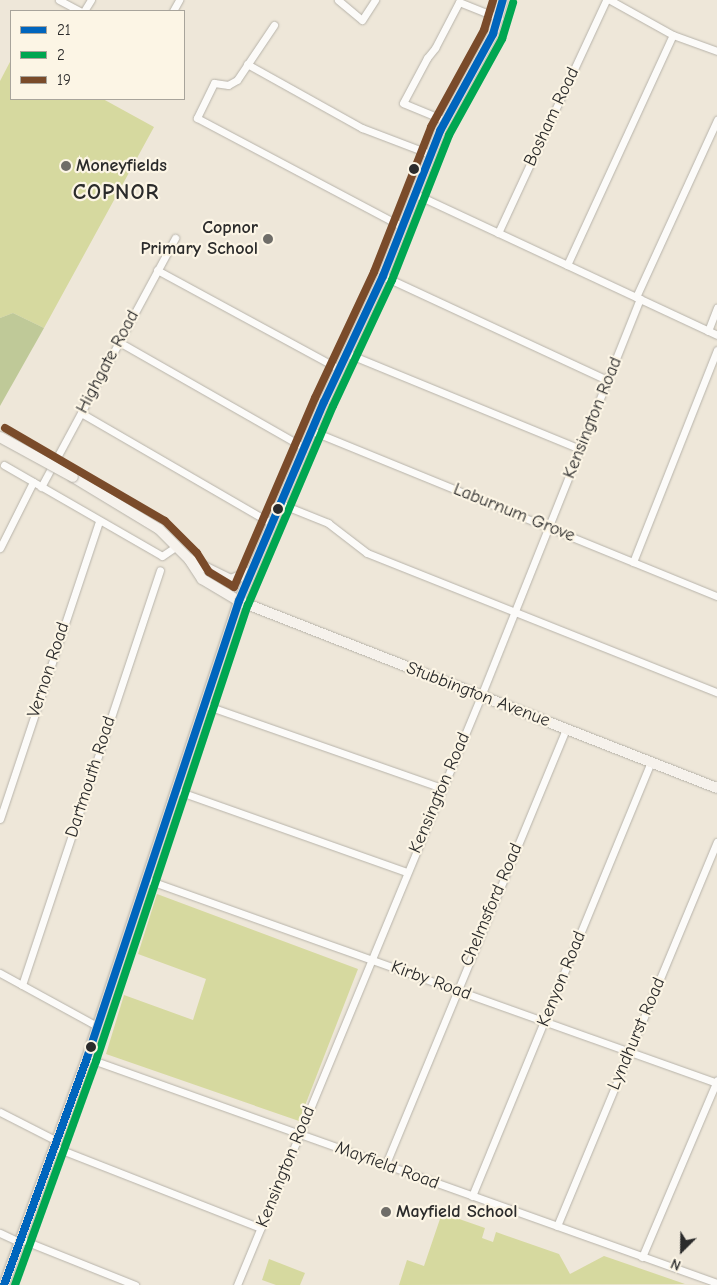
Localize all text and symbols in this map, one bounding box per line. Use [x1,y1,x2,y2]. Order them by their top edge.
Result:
legend [10,10,185,100]
text: 21 [57,21,71,39]
text: 2 [57,46,65,64]
street label: Bosham Road [520,64,584,170]
text: 19 [57,71,71,89]
place label: Moneyfields [76,155,167,177]
marker: Moneyfields [60,160,72,172]
unlabelled marker [409,164,419,174]
district label: COPNOR [72,180,160,206]
place label: Copnor Primary School [140,218,258,260]
marker: Copnor Primary School [262,233,274,245]
street label: Highgate Road [72,307,144,417]
street label: Kensington Road [559,354,627,482]
street label: Laburnum Grove [450,479,578,547]
unlabelled marker [273,504,283,514]
street label: Vernon Road [23,620,75,720]
street label: Stubbington Avenue [403,658,553,732]
street label: Dartmouth Road [61,714,121,840]
street label: Kensington Road [405,729,475,857]
street label: Chelmsford Road [456,840,528,970]
street label: Kenyon Road [533,928,591,1030]
street label: Kirby Road [388,957,474,1005]
street label: Lyndhurst Road [604,975,670,1093]
unlabelled marker [86,1042,96,1052]
street label: Kensington Road [252,1103,320,1231]
street label: Mayfield Road [332,1137,442,1195]
place label: Mayfield School [396,1201,518,1223]
marker: Mayfield School [380,1206,392,1218]
north arrow [657,1225,707,1275]
text: N [668,1255,683,1274]

